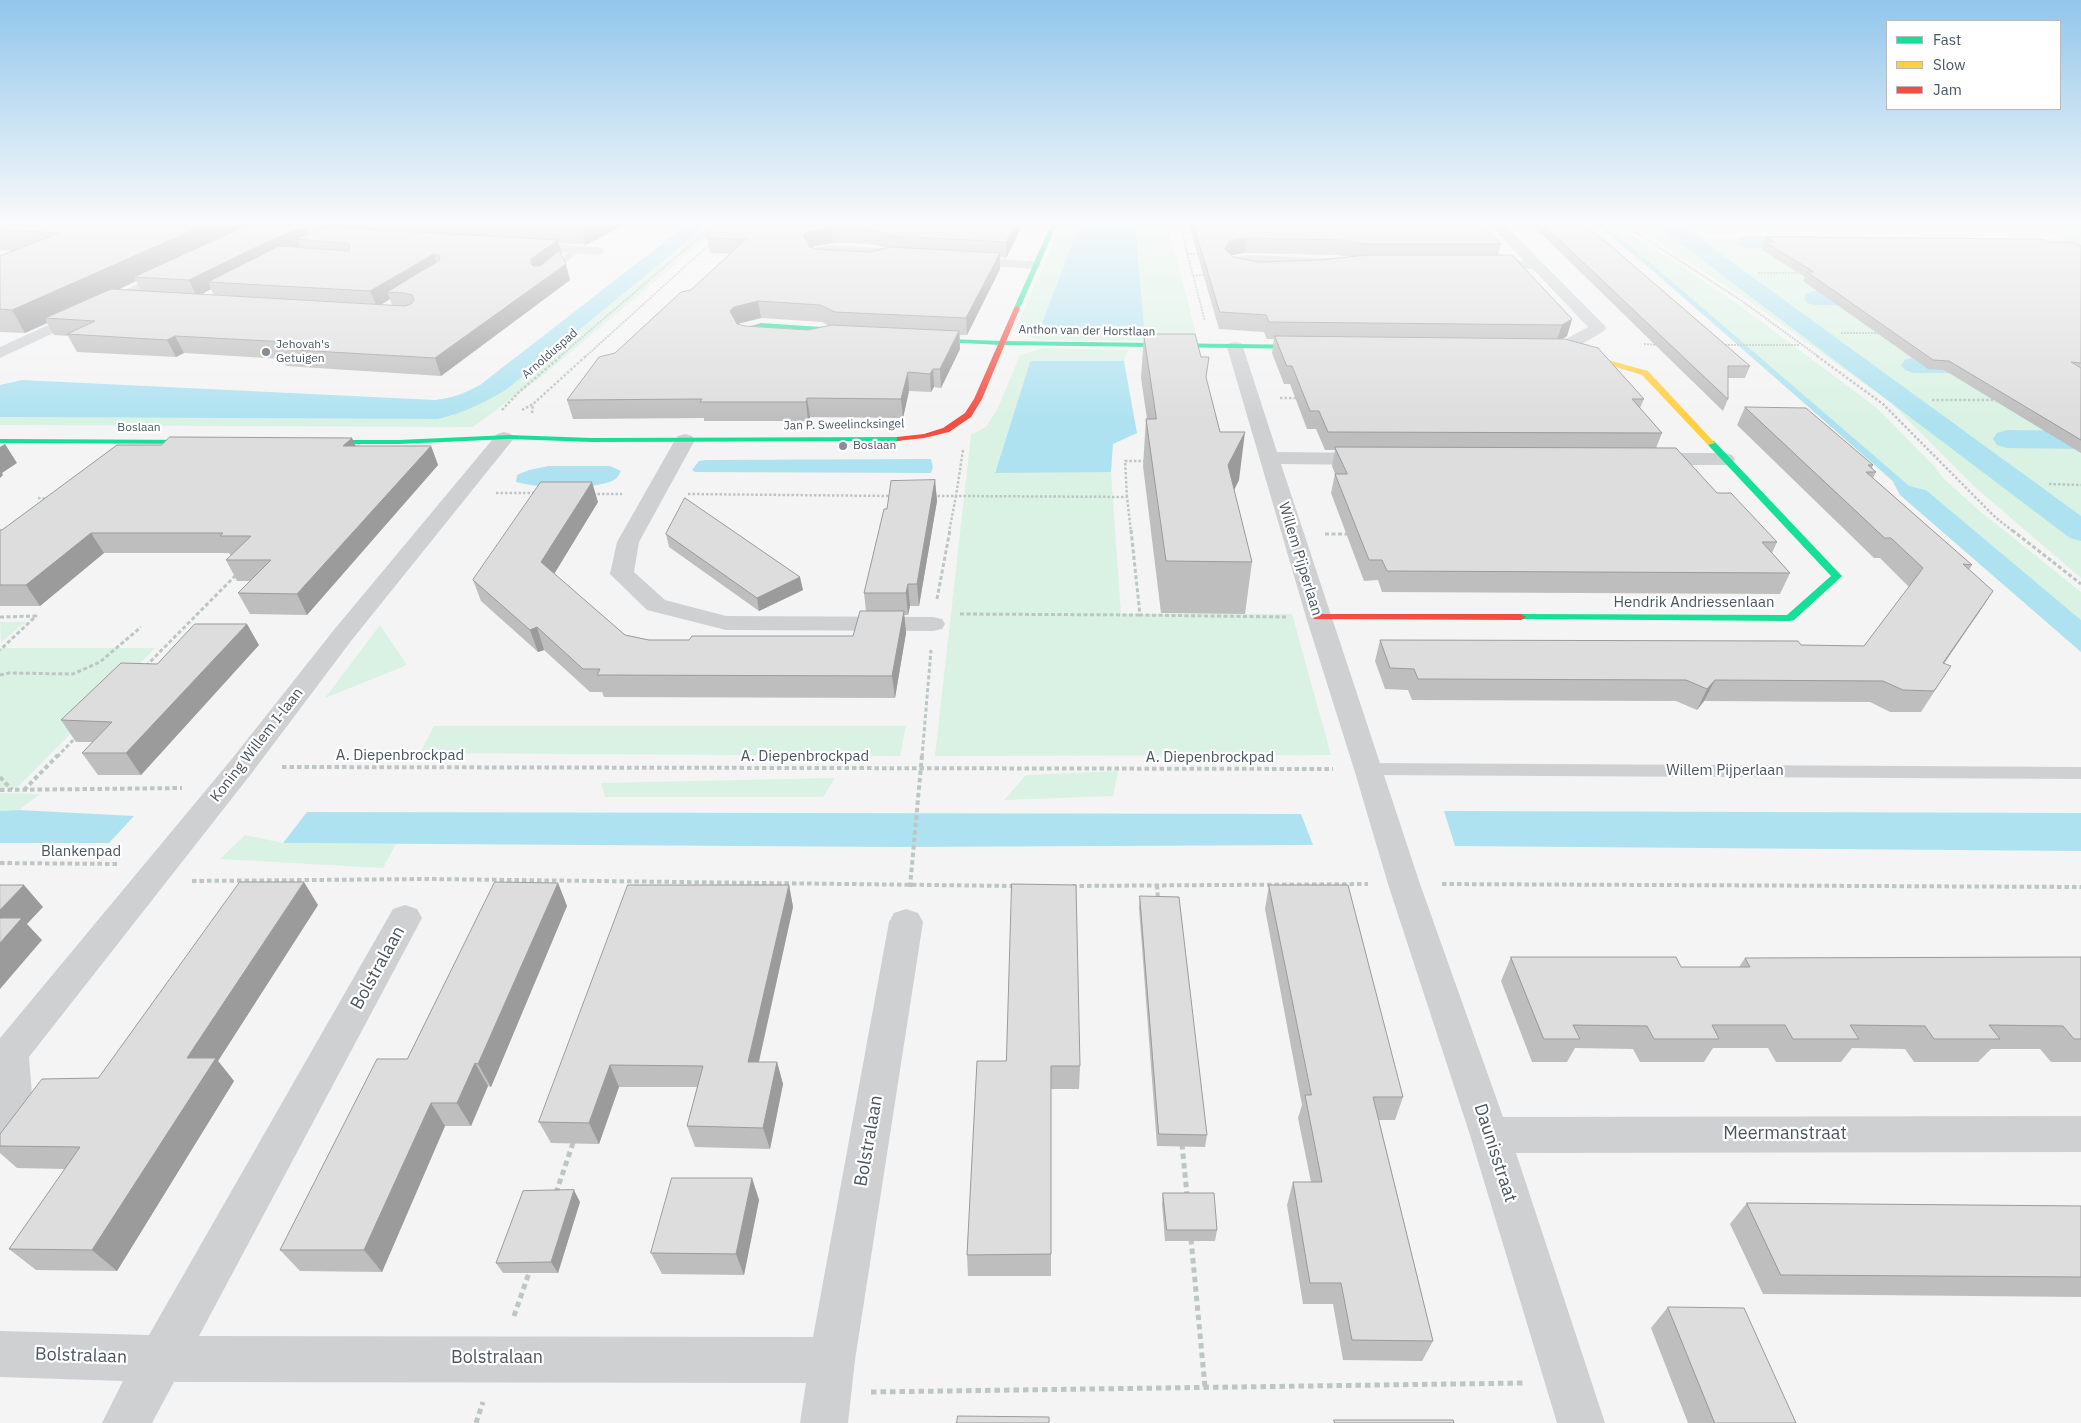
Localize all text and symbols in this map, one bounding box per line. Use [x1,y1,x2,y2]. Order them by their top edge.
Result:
legend [1886,20,2061,110]
text: Fast [1933,30,1961,49]
text: Slow [1933,55,1966,74]
text: Jam [1933,80,1962,99]
street label: Anthon van der Horstlaan [1018,323,1156,339]
street label: Arnolduspad [519,326,581,382]
place label: Jehovah's Getuigen [276,338,330,366]
marker: Jehovah's Getuigen [260,346,272,358]
street label: Jan P. Sweelincksingel [784,417,904,433]
street label: Boslaan [117,421,161,435]
place label: Boslaan [853,439,896,453]
marker: Boslaan [837,440,849,452]
street label: Willem Pijperlaan [1274,500,1326,618]
street label: Hendrik Andriessenlaan [1614,594,1774,612]
street label: Koning Willem I-laan [207,684,307,806]
street label: A. Diepenbrockpad [336,747,464,765]
street label: A. Diepenbrockpad [741,748,869,766]
street label: A. Diepenbrockpad [1146,749,1274,767]
street label: Willem Pijperlaan [1666,762,1784,780]
street label: Blankenpad [41,843,121,861]
street label: Bolstralaan [346,922,410,1014]
street label: Bolstralaan [850,1094,888,1188]
street label: Daunisstraat [1469,1101,1521,1205]
street label: Meermanstraat [1723,1123,1847,1145]
street label: Bolstralaan [35,1344,127,1368]
street label: Bolstralaan [451,1347,543,1369]

